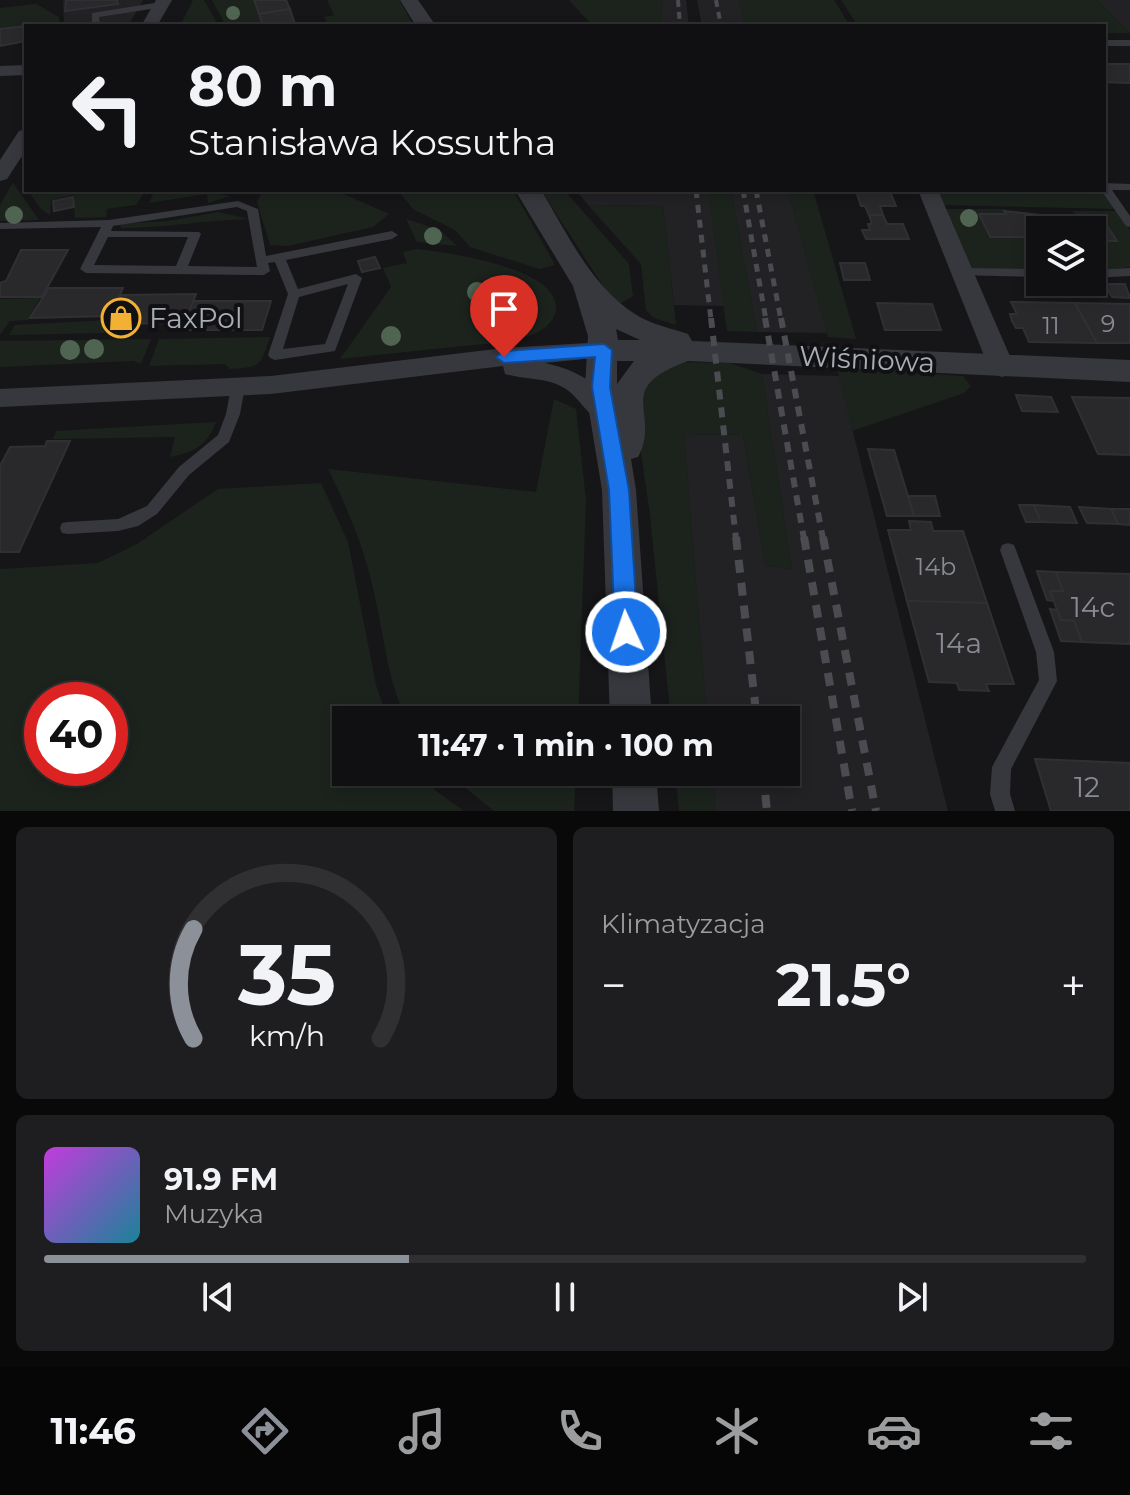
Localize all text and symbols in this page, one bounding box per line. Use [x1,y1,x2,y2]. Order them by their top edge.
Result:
text: 80 m [188,52,338,120]
icon: left [56,56,160,160]
text: Stanisława Kossutha [188,120,556,164]
map controls [1026,216,1106,296]
button: layers [1026,216,1106,296]
pin [470,275,538,357]
icon: arrive [482,287,526,331]
shop icon: FaxPol [100,297,142,339]
place label: FaxPol [149,301,242,335]
house number: 9 [1101,309,1115,338]
house number: 11 [1042,311,1060,340]
street label: Wiśniowa [798,338,936,380]
house number: 14b [916,552,956,581]
position arrow [584,590,668,674]
house number: 14c [1071,590,1115,624]
house number: 14a [936,626,982,660]
speed limit sign: 40 [24,682,128,786]
text: 11:47 · 1 min · 100 m [418,727,714,764]
house number: 12 [1074,770,1100,804]
text: Klimatyzacja [601,908,766,940]
text: 35 [237,924,335,1026]
text: 21.5° [776,948,911,1021]
text: − [601,958,626,1012]
text: + [1061,958,1086,1012]
text: km/h [248,1018,325,1053]
text: 91.9 FM [164,1161,278,1198]
text: Muzyka [164,1198,264,1230]
icon: previous [196,1275,240,1319]
icon: pause [543,1275,587,1319]
icon: next [890,1275,934,1319]
icon: directions [237,1403,293,1459]
icon: music [394,1403,450,1459]
icon: phone [552,1403,608,1459]
icon: climate [709,1403,765,1459]
icon: car [866,1403,922,1459]
icon: filters [1023,1403,1079,1459]
text: 11:46 [51,1409,136,1453]

